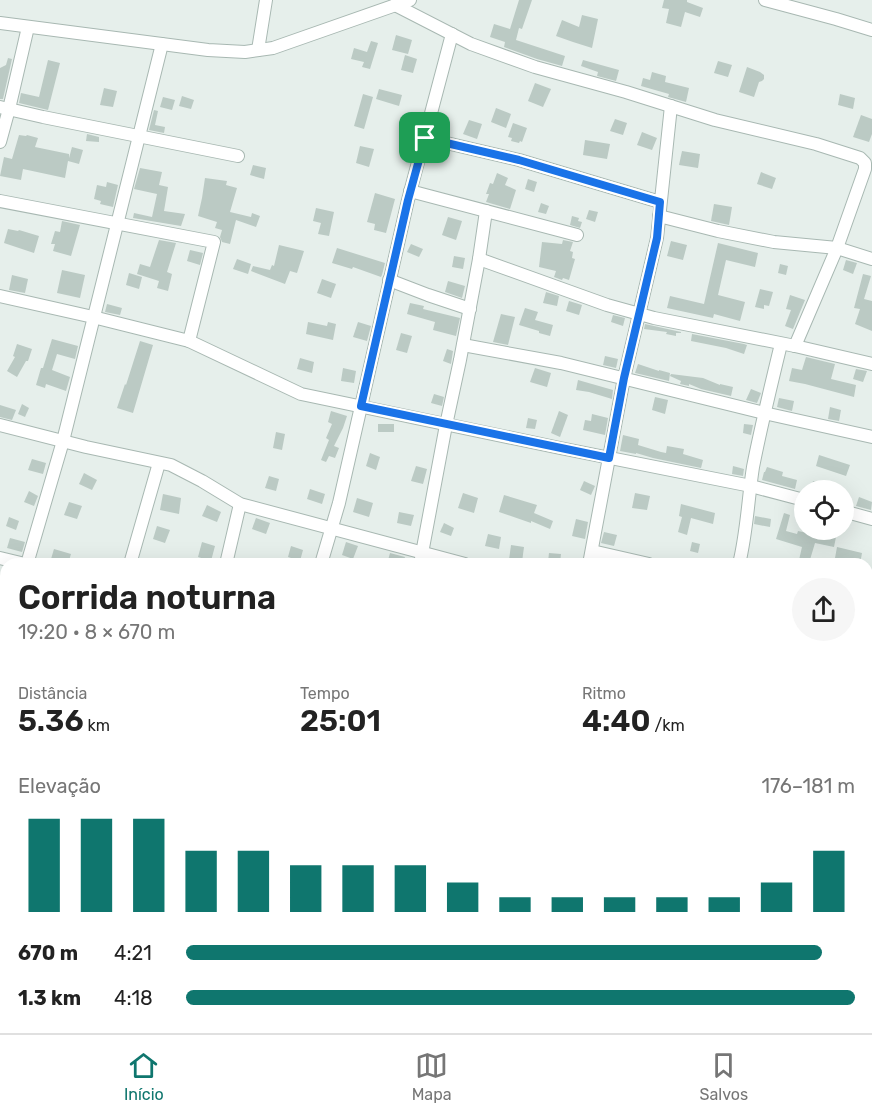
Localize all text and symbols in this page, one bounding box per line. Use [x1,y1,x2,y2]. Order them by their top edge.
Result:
pin [399,112,450,163]
icon: arrive [408,121,441,154]
map controls [794,480,854,540]
button: locate [794,480,854,540]
text: Corrida noturna [18,578,276,617]
button: share [792,578,855,641]
text: 19:20 · 8 × 670 m [18,620,175,644]
text: Distância [18,684,87,703]
text: Tempo [300,684,350,703]
text: Ritmo [582,684,626,703]
text: 5.36 [18,703,84,739]
text: 25:01 [300,703,381,739]
text: 4:40 [582,703,651,739]
text: km [84,716,110,735]
text: /km [651,716,685,735]
text: Elevação [18,774,101,798]
text: 176–181 m [761,774,855,798]
text: 670 m [18,941,78,965]
text: 4:21 [114,941,152,965]
text: 1.3 km [18,986,81,1010]
text: 4:18 [114,986,153,1010]
tab: Início [124,1049,164,1104]
tab: Mapa [412,1049,452,1104]
tab: Salvos [699,1049,748,1104]

